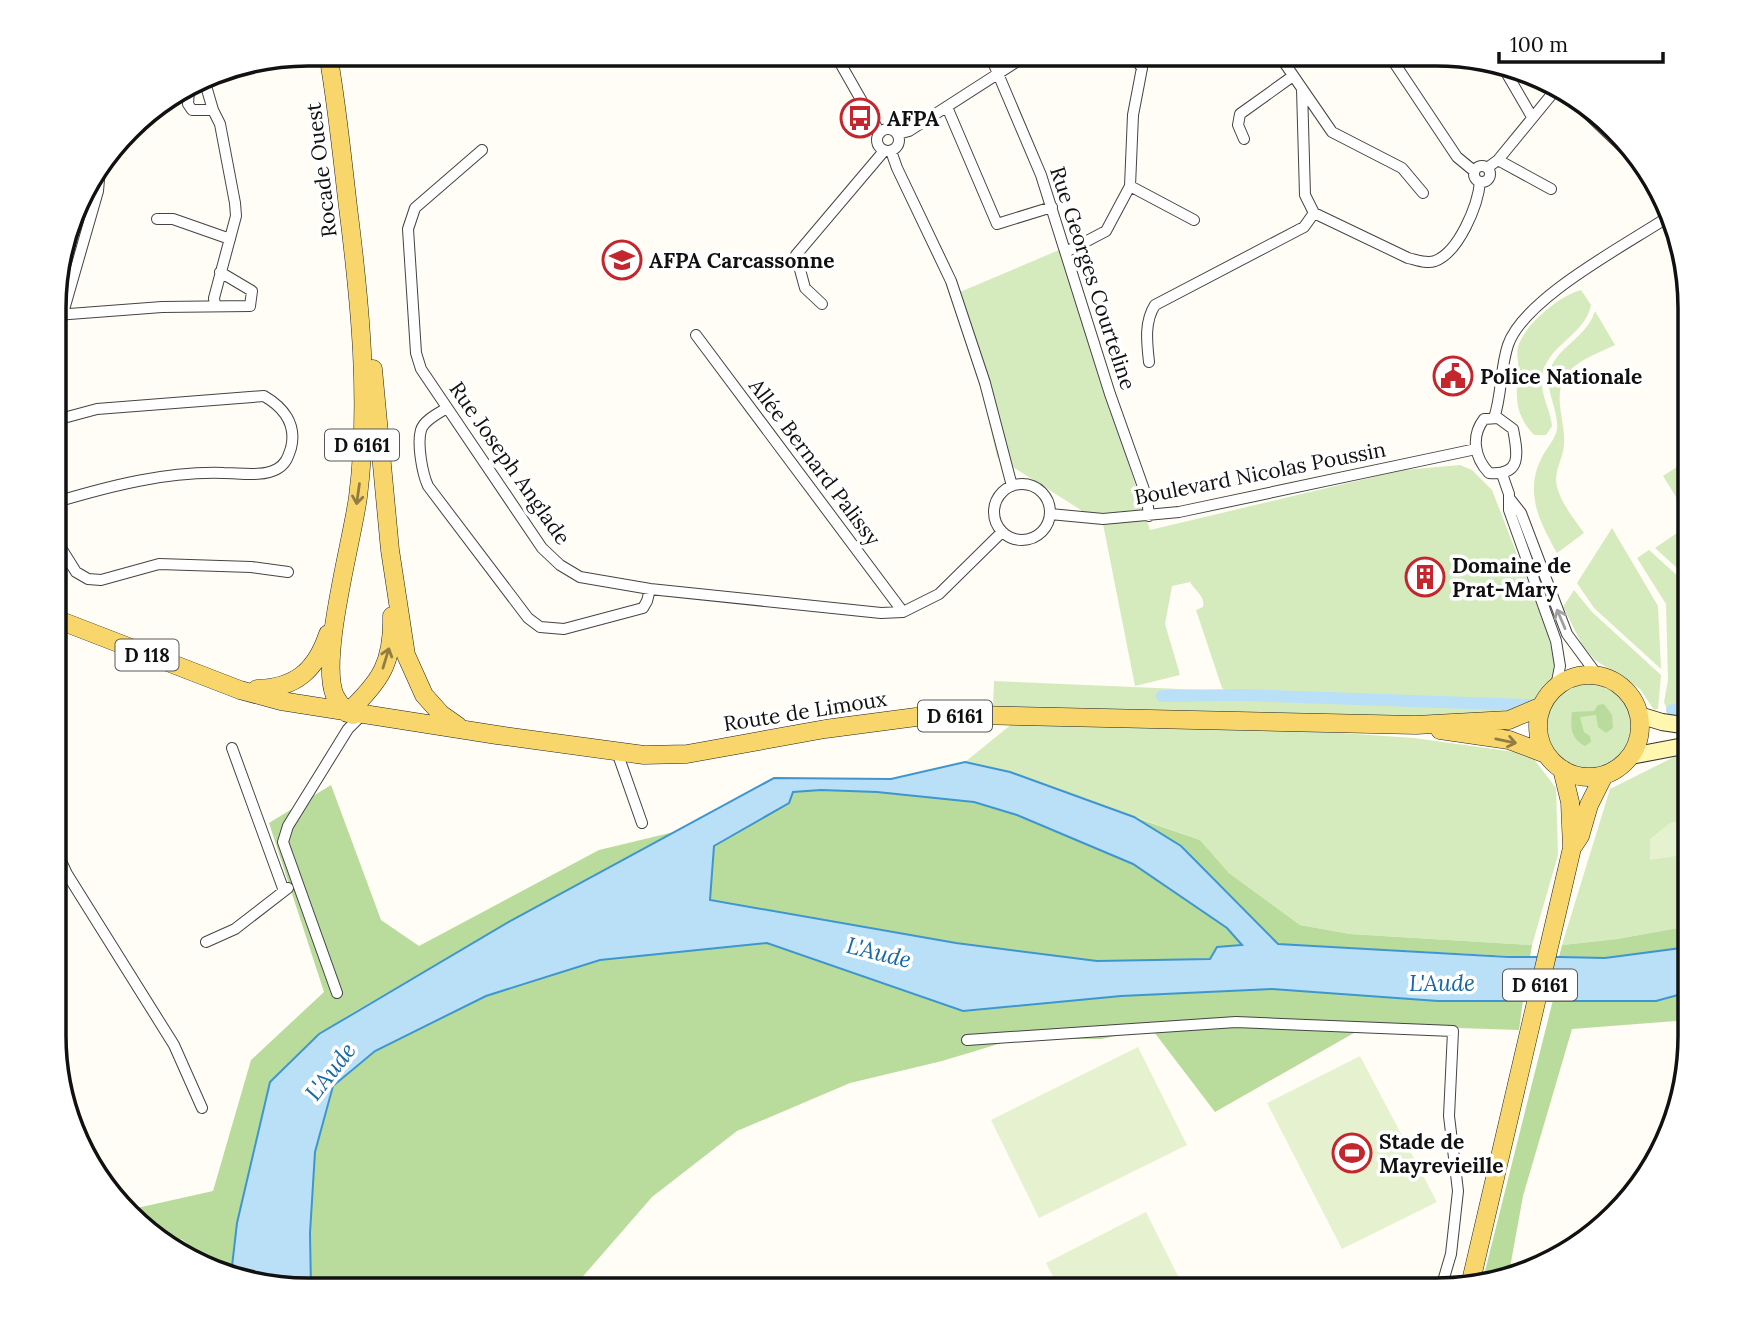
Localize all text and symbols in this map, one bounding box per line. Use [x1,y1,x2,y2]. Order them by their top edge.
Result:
scale bar [1499,21,1664,65]
text: 100 m [1510,31,1568,58]
bus stop icon: AFPA [839,97,881,139]
street label: Rocade Ouest [299,100,343,239]
place label: AFPA [887,105,939,132]
street label: Rue Georges Courteline [1044,163,1142,393]
school or university icon: AFPA Carcassonne [601,239,643,281]
place label: AFPA Carcassonne [649,247,834,274]
public building icon: Police Nationale [1432,355,1474,397]
place label: Police Nationale [1480,363,1642,390]
street label: Allée Bernard Palissy [743,372,887,551]
street label: Rue Joseph Anglade [444,376,576,550]
road number: D 6161 [325,430,399,460]
street label: Boulevard Nicolas Poussin [1132,435,1388,511]
one-way arrow [351,483,364,505]
place label: Domaine de Prat-Mary [1452,552,1571,603]
building icon: Domaine de Prat-Mary [1404,556,1446,598]
one-way arrow [1554,609,1567,630]
road number: D 118 [116,640,178,670]
one-way arrow [381,648,394,670]
street label: Route de Limoux [721,685,889,737]
road number: D 6161 [918,701,992,732]
one-way arrow [1494,734,1517,748]
water label: L'Aude [844,930,915,974]
water label: L'Aude [1409,968,1475,997]
road number: D 6161 [1503,970,1577,1001]
water label: L'Aude [298,1036,362,1106]
place label: Stade de Mayrevieille [1379,1128,1504,1179]
sports icon: Stade de Mayrevieille [1331,1132,1373,1174]

